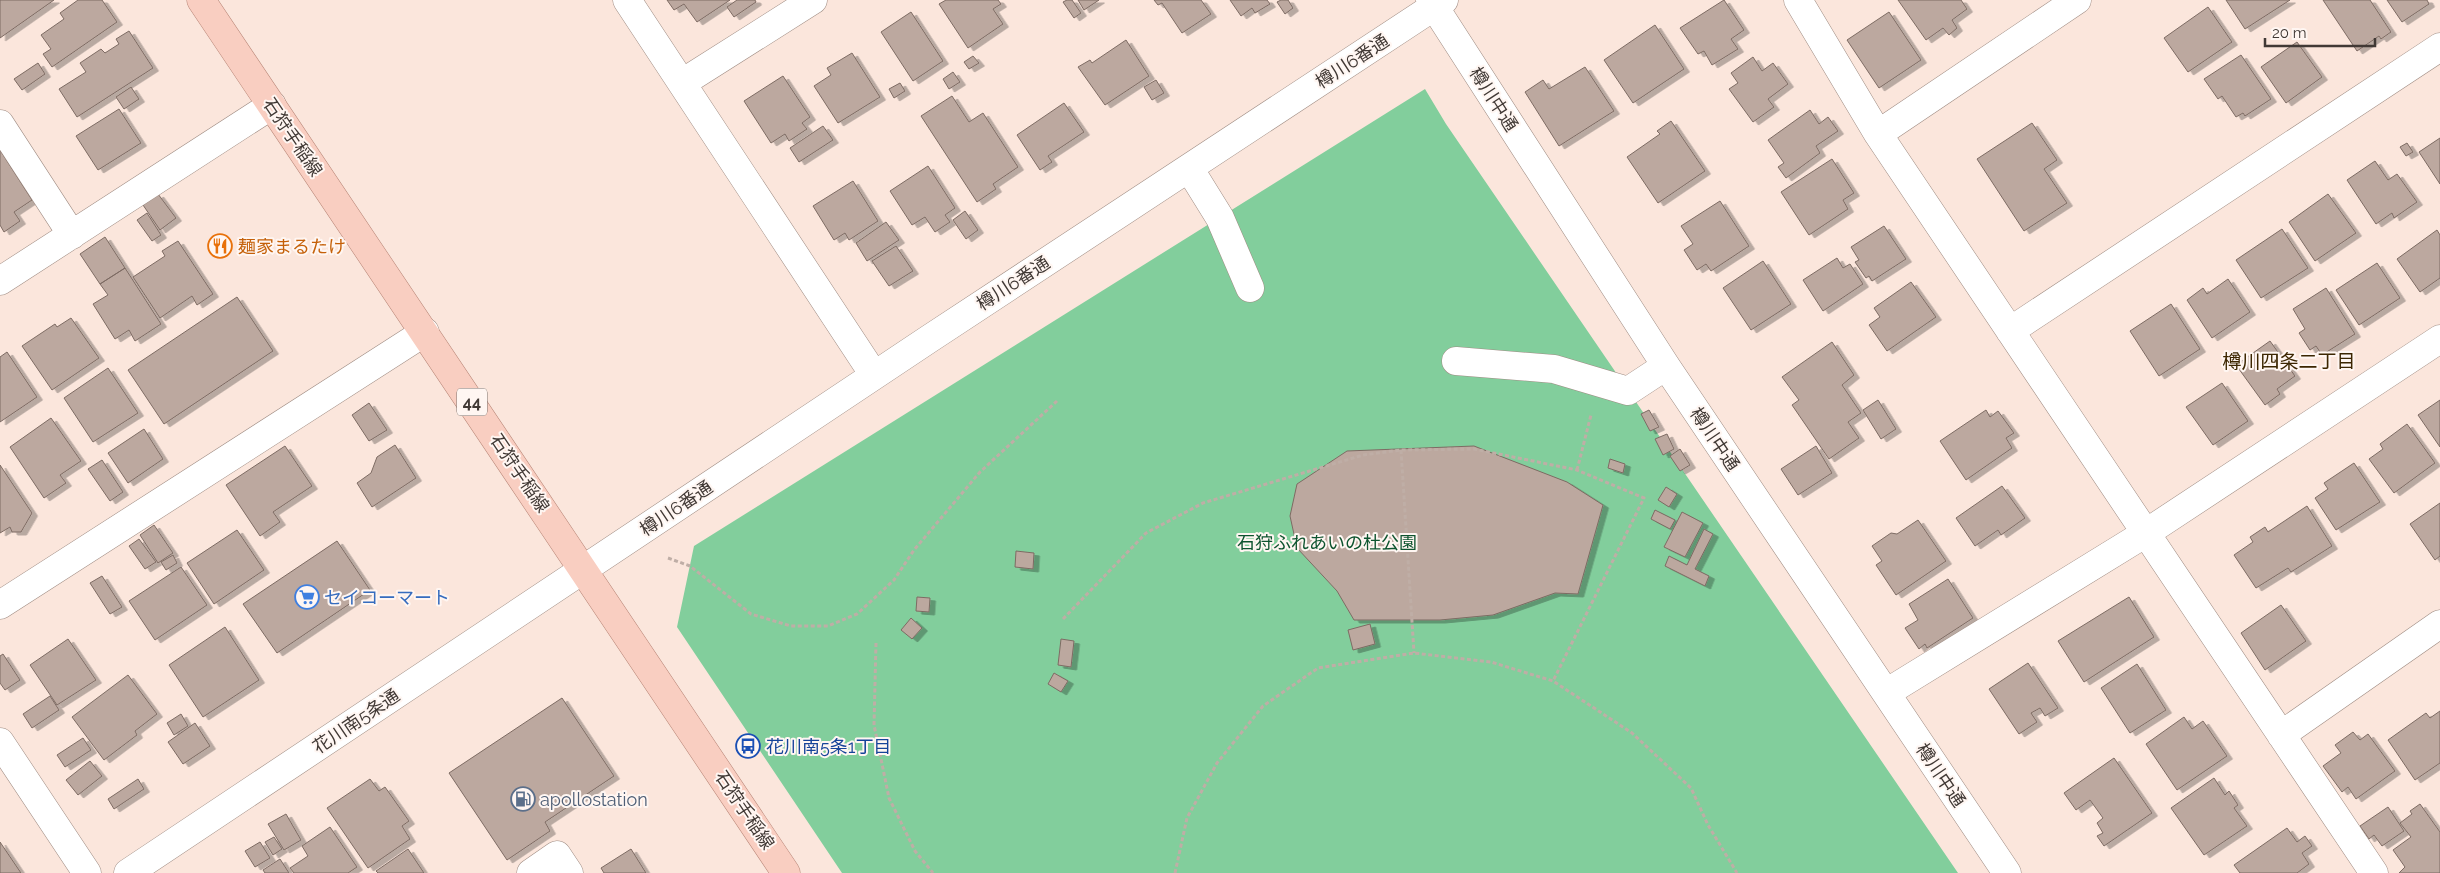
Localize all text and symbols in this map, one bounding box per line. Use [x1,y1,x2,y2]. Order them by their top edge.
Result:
scale bar [2265,15,2375,47]
text: 20 m [2272,24,2307,42]
street label: 樽川6番通 [1312,30,1392,92]
street label: 樽川中通 [1466,63,1522,135]
street label: 石狩手稲線 [259,94,327,180]
restaurant icon: 麺家まるたけ [207,233,233,259]
place label: 麺家まるたけ [238,236,346,257]
street label: 樽川6番通 [973,252,1053,314]
district label: 樽川四条二丁目 [2222,350,2356,372]
road number: 44 [457,388,487,416]
street label: 樽川中通 [1686,403,1744,475]
street label: 石狩手稲線 [486,430,554,516]
street label: 樽川6番通 [636,476,716,540]
park label: 石狩ふれあいの杜公園 [1237,532,1417,553]
supermarket icon: セイコーマート [294,584,320,610]
place label: セイコーマート [324,587,450,608]
street label: 花川南5条通 [309,684,403,758]
bus stop icon: 花川南5条1丁目 [735,733,761,759]
place label: 花川南5条1丁目 [766,736,892,757]
street label: 樽川中通 [1912,739,1970,811]
street label: 石狩手稲線 [711,767,779,853]
fuel station icon: apollostation [510,786,536,812]
place label: apollostation [540,789,648,810]

